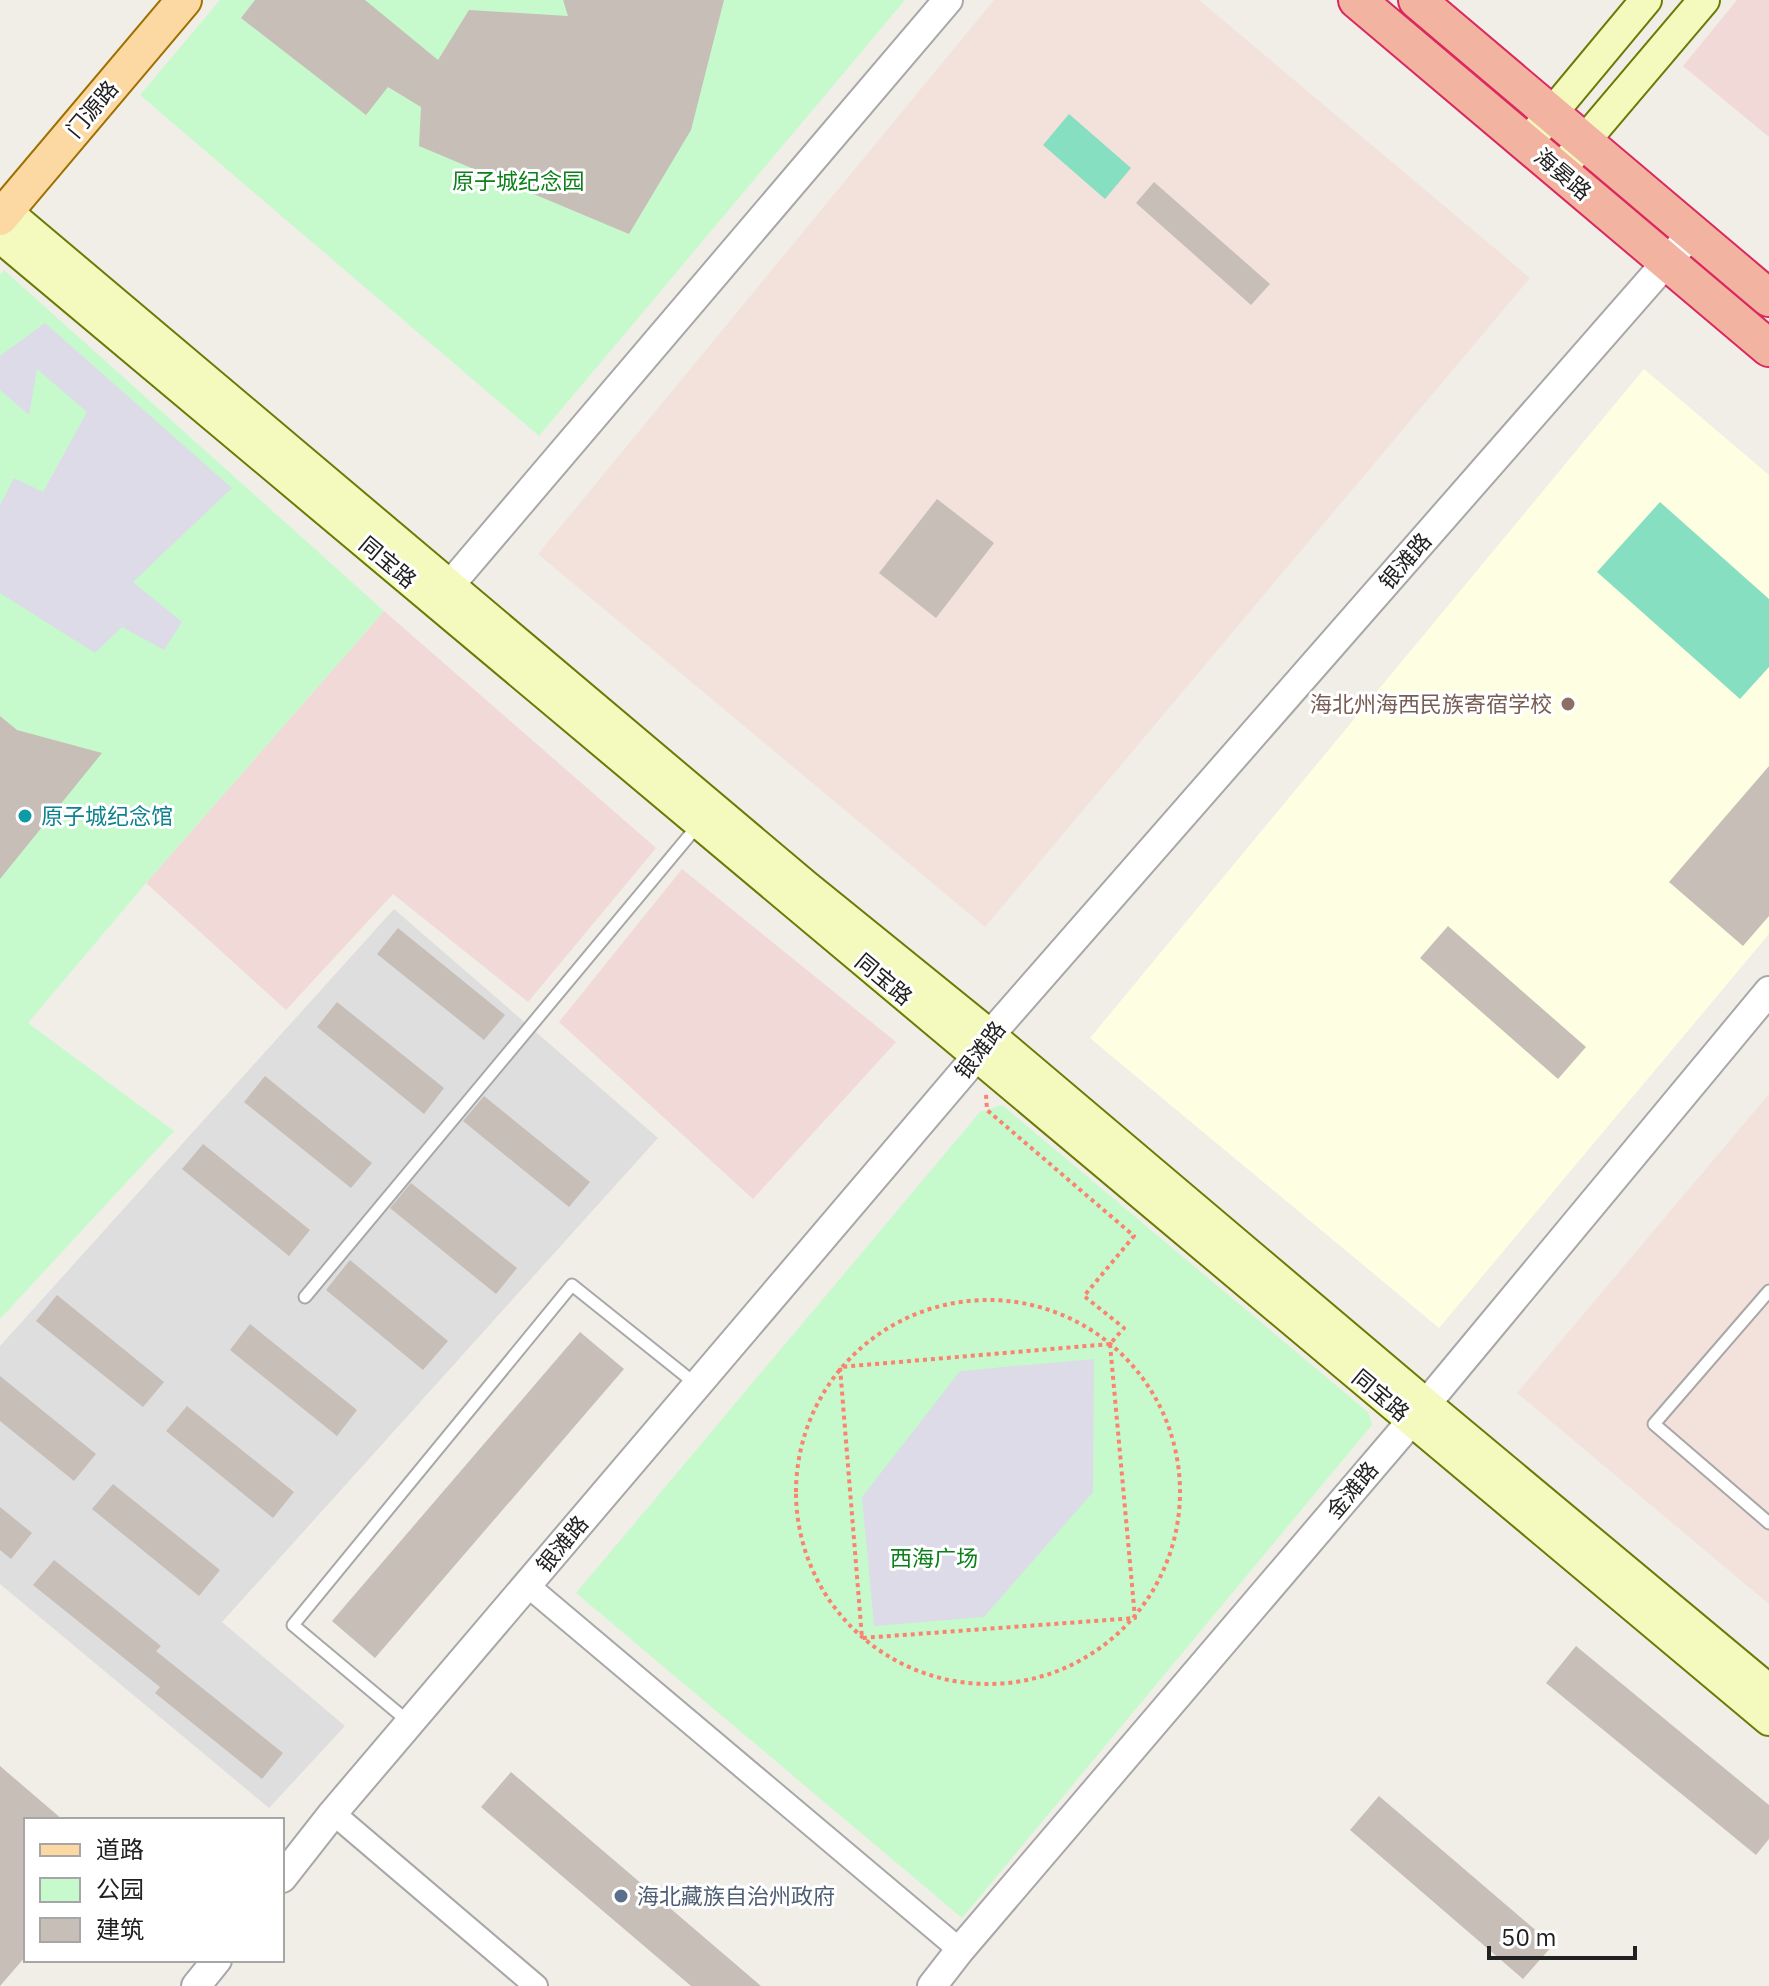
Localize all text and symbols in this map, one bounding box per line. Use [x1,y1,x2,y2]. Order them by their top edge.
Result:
street label: 门源路 [59,74,124,143]
street label: 海晏路 [1529,141,1598,206]
park label: 原子城纪念园 [452,166,584,195]
street label: 银滩路 [1372,526,1437,595]
street label: 同宝路 [354,529,423,594]
place label: 海北州海西民族寄宿学校 [1310,689,1552,718]
marker: 海北州海西民族寄宿学校 [1559,695,1577,713]
place label: 原子城纪念馆 [41,801,173,830]
marker: 原子城纪念馆 [16,807,34,825]
street label: 同宝路 [850,946,919,1011]
street label: 银滩路 [948,1015,1011,1085]
street label: 同宝路 [1347,1362,1416,1427]
street label: 金滩路 [1319,1455,1384,1524]
street label: 银滩路 [529,1509,594,1578]
park label: 西海广场 [890,1543,978,1572]
legend [24,1818,284,1962]
text: 道路 [96,1833,144,1865]
text: 公园 [96,1873,144,1905]
place label: 海北藏族自治州政府 [637,1881,835,1910]
marker: 海北藏族自治州政府 [612,1887,630,1905]
scale bar [1489,1910,1635,1960]
text: 建筑 [96,1913,144,1945]
text: 50 m [1501,1921,1556,1953]

